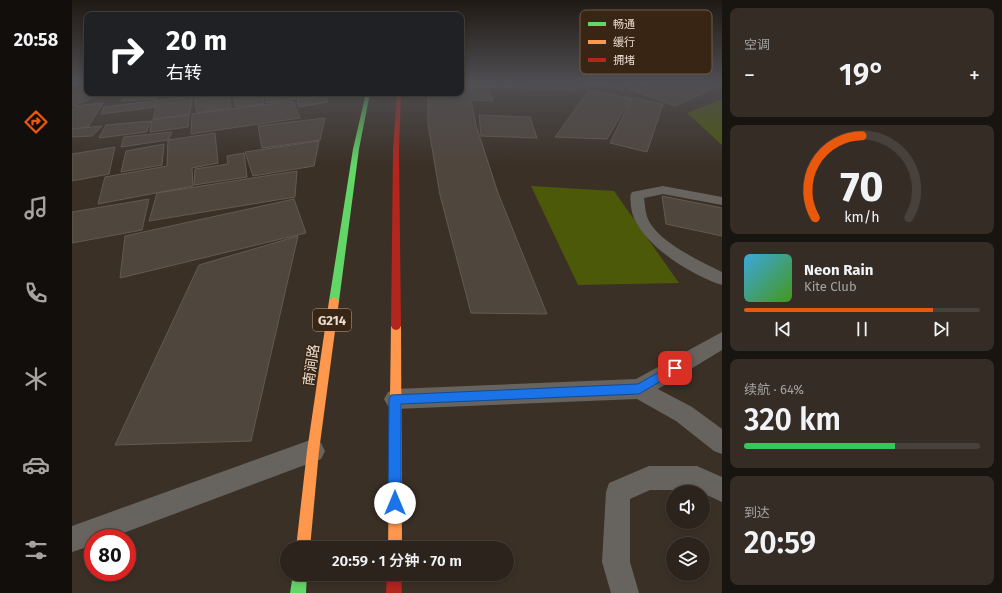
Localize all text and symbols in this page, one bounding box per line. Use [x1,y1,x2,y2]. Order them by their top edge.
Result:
legend [580,10,712,74]
text: 畅通 [613,18,635,31]
text: 20 m [166,24,227,57]
icon: right [100,28,152,80]
text: 20:58 [14,29,58,51]
text: 缓行 [613,36,635,49]
text: 空调 [744,37,770,52]
text: 拥堵 [613,54,635,67]
text: 19° [839,57,885,93]
text: 右转 [166,62,202,84]
text: − [744,62,755,89]
text: + [969,62,980,89]
icon: directions [22,108,50,136]
text: 70 [840,161,884,211]
icon: music [22,194,50,222]
text: km/h [844,208,880,225]
text: Neon Rain [804,261,873,279]
icon: phone [22,279,50,307]
text: Kite Club [804,279,857,294]
road number: G214 [313,309,351,331]
icon: previous [772,318,794,340]
icon: pause [851,318,873,340]
icon: next [930,318,952,340]
street label: 南涧路 [300,343,323,387]
pin [658,351,692,385]
icon: arrive [664,357,686,379]
icon: climate [22,365,50,393]
text: 续航 · 64% [744,382,804,397]
text: 320 km [744,402,841,438]
icon: car [22,451,50,479]
position arrow [374,482,416,524]
map controls [666,485,710,581]
button: sound [666,485,710,529]
text: 到达 [744,505,770,520]
text: 20:59 [744,525,816,561]
speed limit sign: 80 [84,529,136,581]
icon: filters [22,536,50,564]
button: layers [666,537,710,581]
text: 20:59 · 1 分钟 · 70 m [332,552,462,570]

